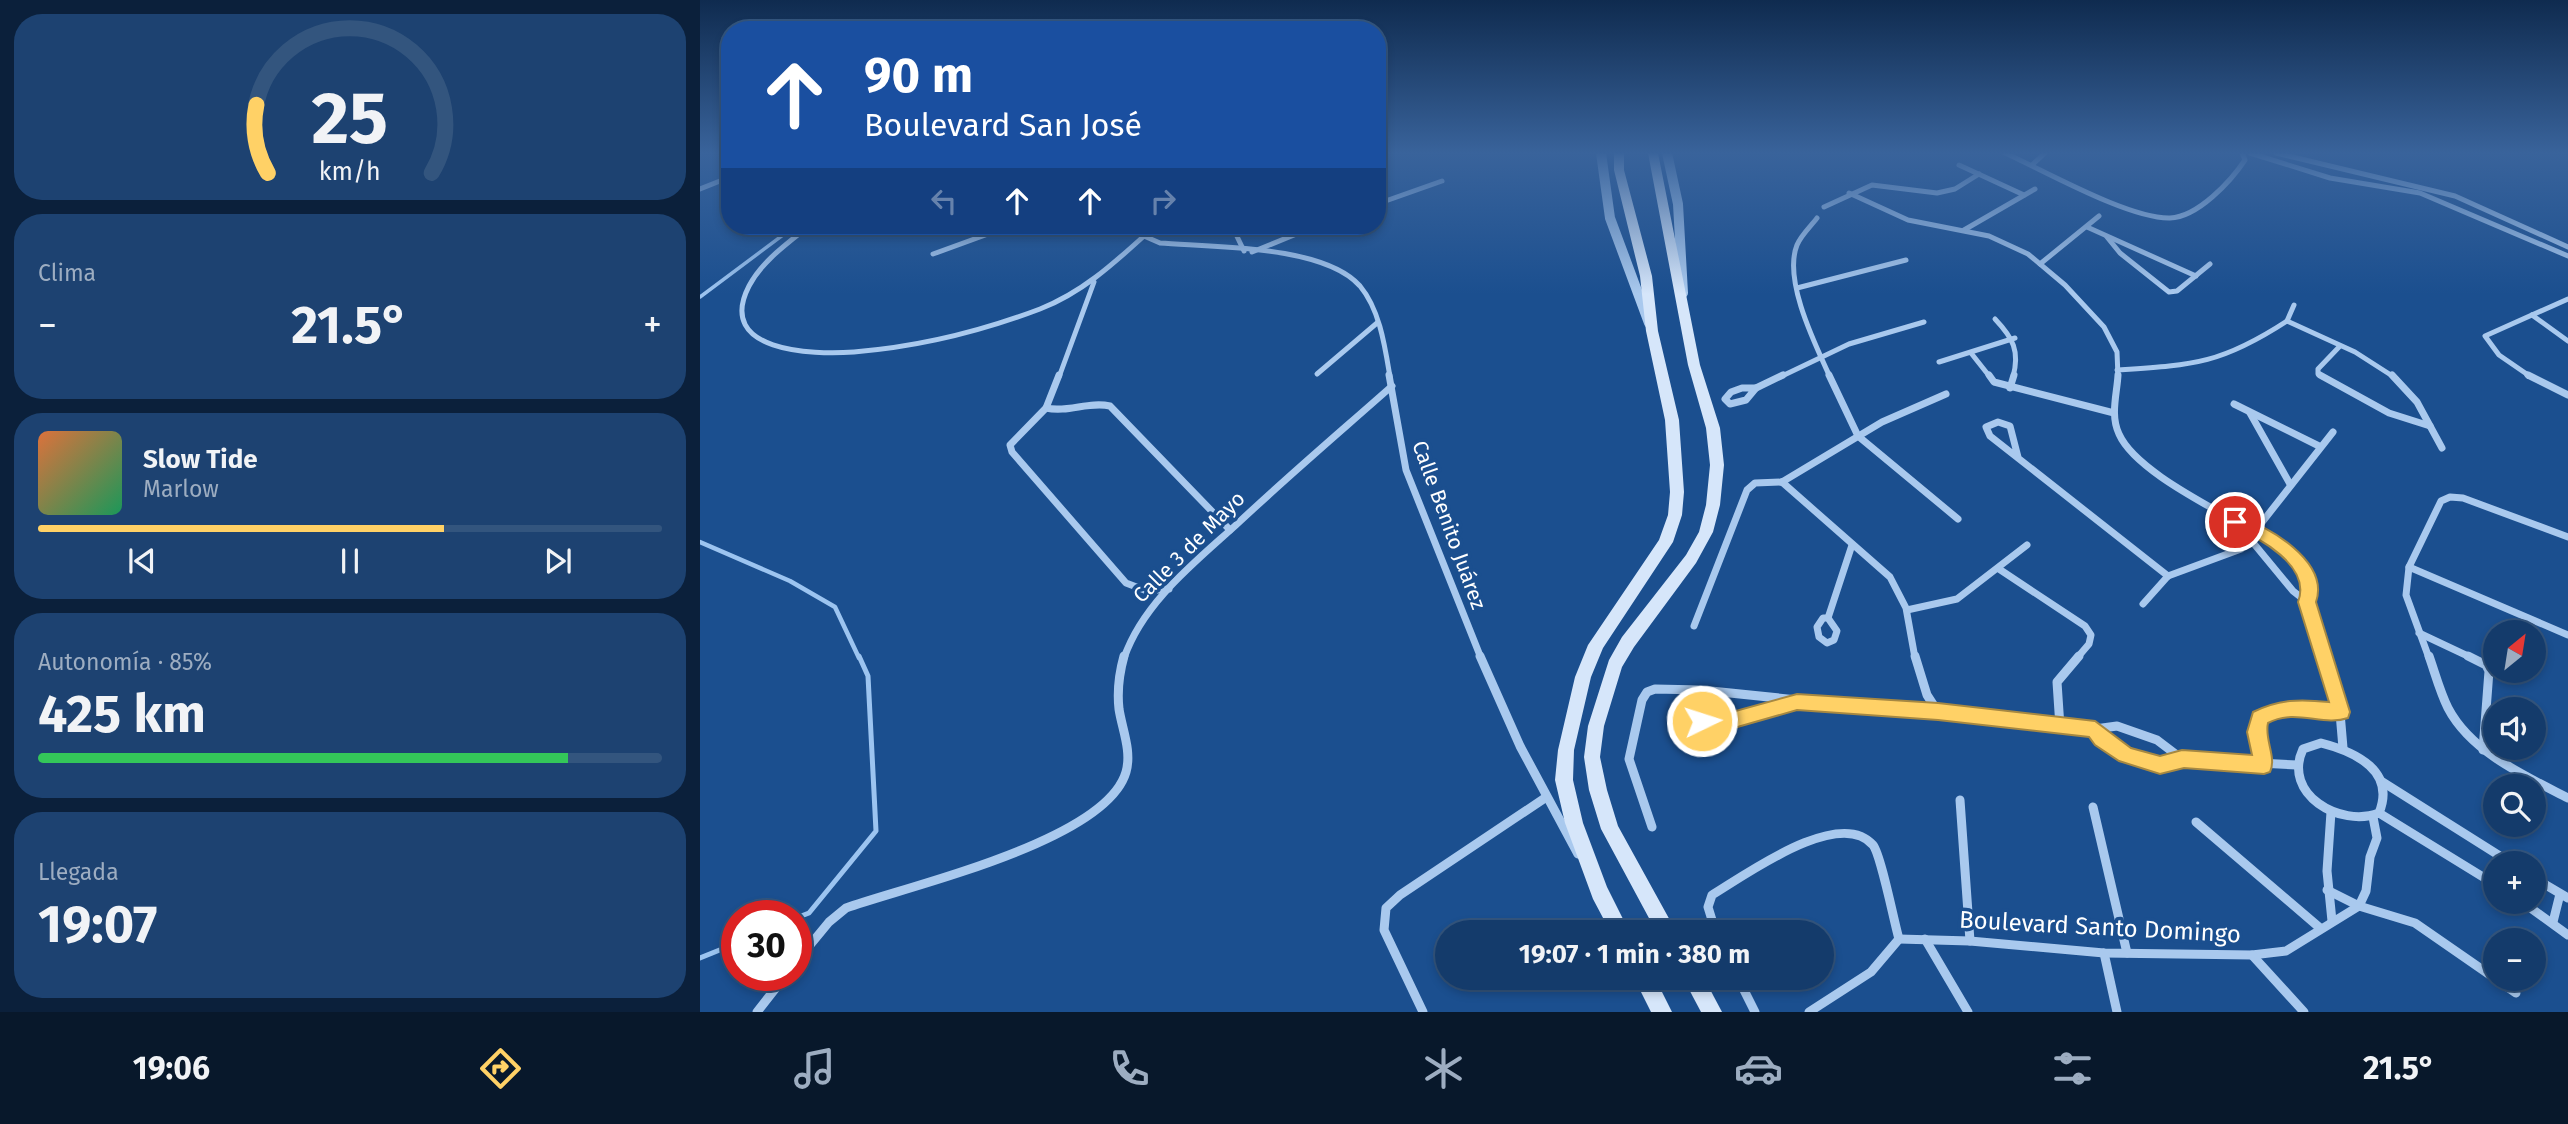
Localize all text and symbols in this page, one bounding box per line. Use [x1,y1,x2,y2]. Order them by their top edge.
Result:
text: 90 m [864,46,973,105]
icon: ahead [749,49,840,140]
text: 25 [312,75,388,162]
text: Boulevard San José [864,106,1142,144]
text: km/h [319,157,381,187]
icon: left [925,182,963,220]
icon: ahead [998,182,1036,220]
icon: ahead [1071,182,1109,220]
icon: right [1144,182,1182,220]
text: Clima [38,259,96,287]
text: 21.5° [291,294,409,357]
text: − [38,302,57,348]
text: + [643,302,662,348]
street label: Calle Benito Juárez [1406,437,1492,613]
text: Slow Tide [143,444,258,475]
text: Marlow [143,475,219,503]
street label: Calle 3 de Mayo [1128,486,1250,608]
pin [2205,492,2265,552]
icon: arrive [2216,503,2254,541]
icon: previous [123,542,161,580]
icon: pause [331,542,369,580]
icon: next [539,542,577,580]
north arrow [2483,620,2546,682]
map controls [2483,620,2546,991]
text: Autonomía · 85% [38,648,212,676]
text: 425 km [38,683,206,746]
position arrow [1665,684,1739,758]
button: sound [2483,697,2546,760]
button: search [2483,774,2546,837]
button: + [2483,851,2546,914]
text: Llegada [38,858,119,886]
text: 19:07 [38,893,157,956]
speed limit sign: 30 [721,900,812,991]
street label: Boulevard Santo Domingo [1958,906,2242,948]
button: − [2483,928,2546,991]
text: 19:07 · 1 min · 380 m [1519,939,1750,970]
icon: directions [476,1044,525,1093]
icon: music [790,1044,839,1093]
icon: phone [1105,1044,1154,1093]
icon: climate [1419,1044,1468,1093]
icon: car [1734,1044,1783,1093]
icon: filters [2048,1044,2097,1093]
text: 19:06 [133,1049,210,1087]
text: 21.5° [2363,1049,2435,1087]

